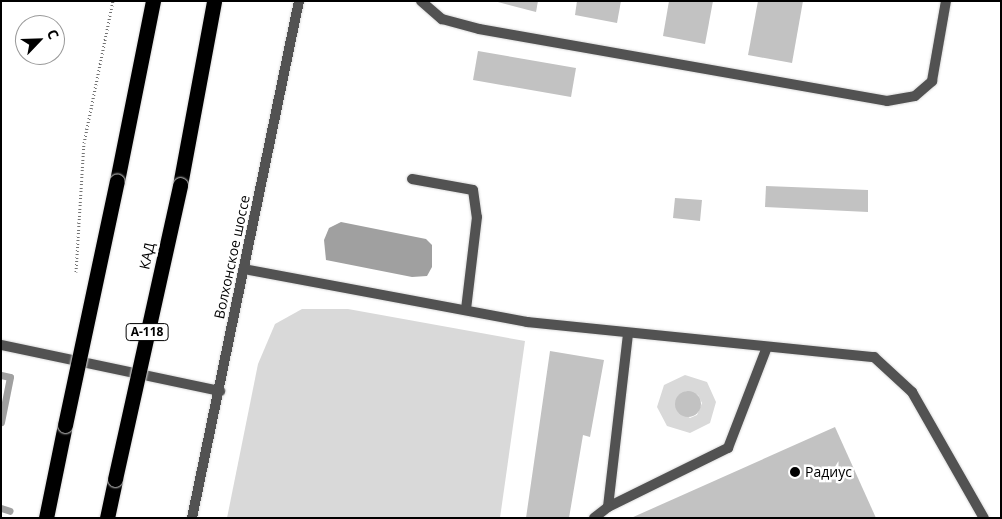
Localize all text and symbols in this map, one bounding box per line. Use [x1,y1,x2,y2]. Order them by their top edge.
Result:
north arrow [15,15,65,65]
text: С [43,26,64,42]
street label: Волхонское шоссе [211,194,253,320]
street label: КАД [136,241,158,271]
road number: А-118 [124,322,170,342]
place label: Радиус [805,464,852,480]
marker: Радиус [789,466,801,478]

